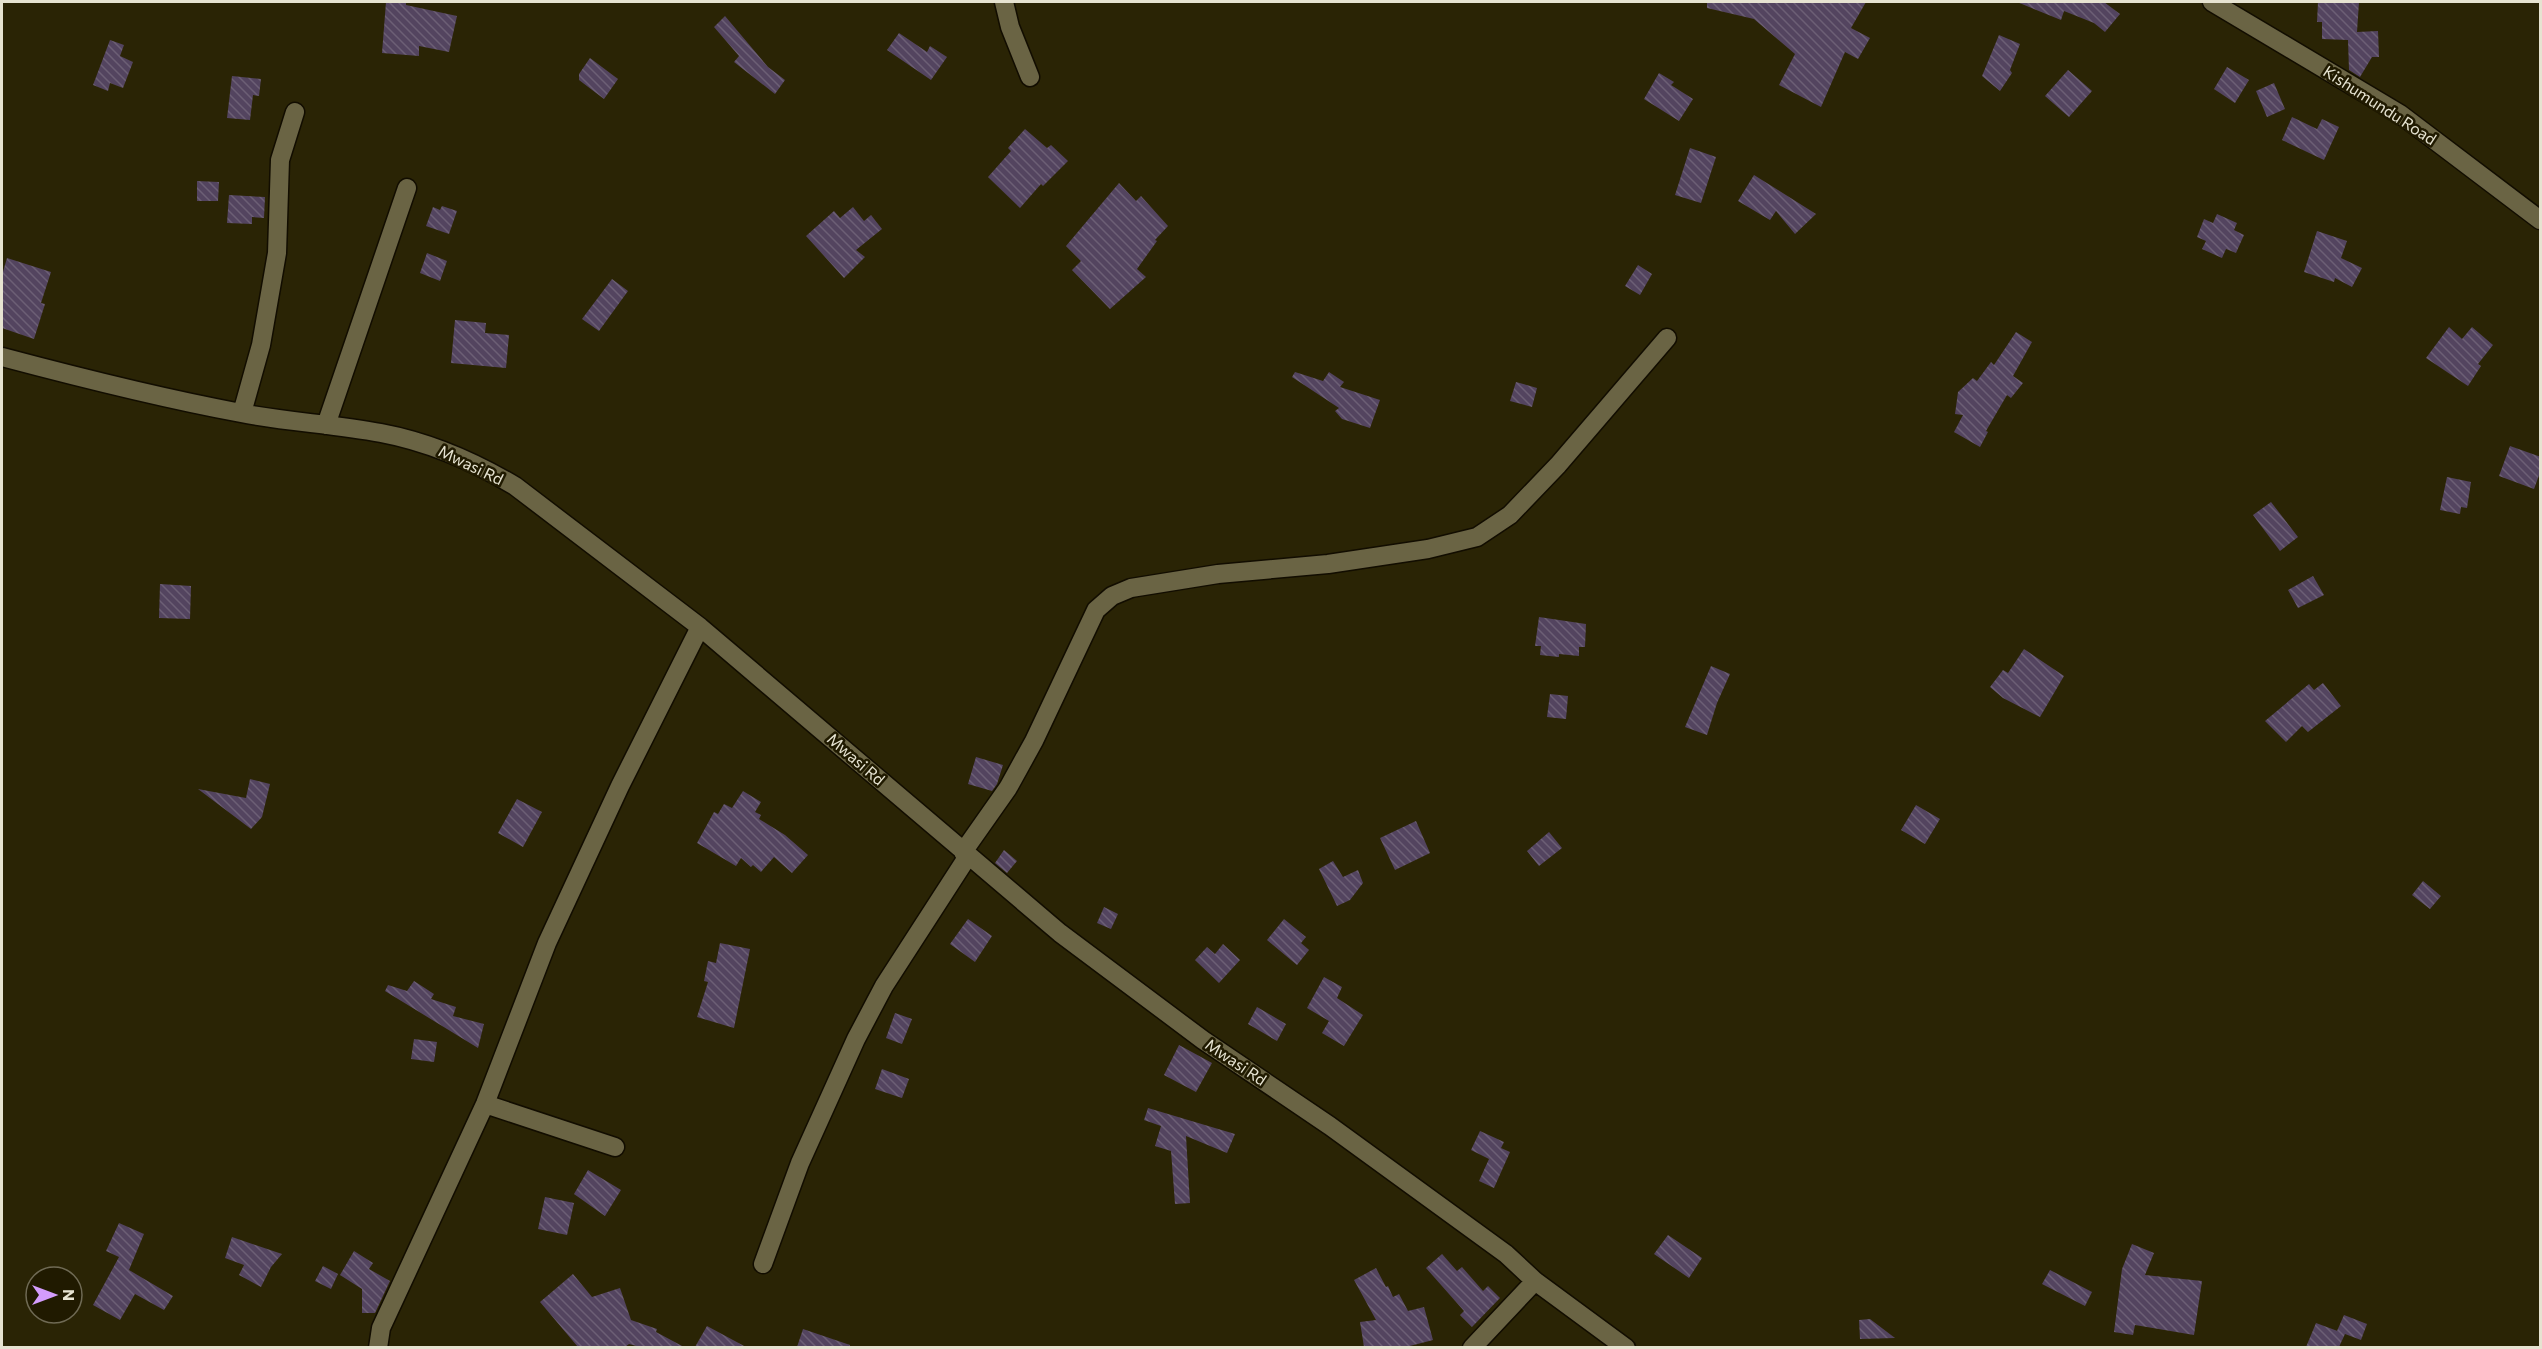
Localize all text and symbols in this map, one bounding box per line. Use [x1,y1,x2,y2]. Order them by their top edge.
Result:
street label: Kishumundu Road [2320,61,2440,148]
street label: Mwasi Rd [436,441,507,488]
street label: Mwasi Rd [824,729,889,789]
street label: Mwasi Rd [1202,1034,1270,1089]
north arrow [24,1265,84,1325]
text: N [60,1289,79,1301]

